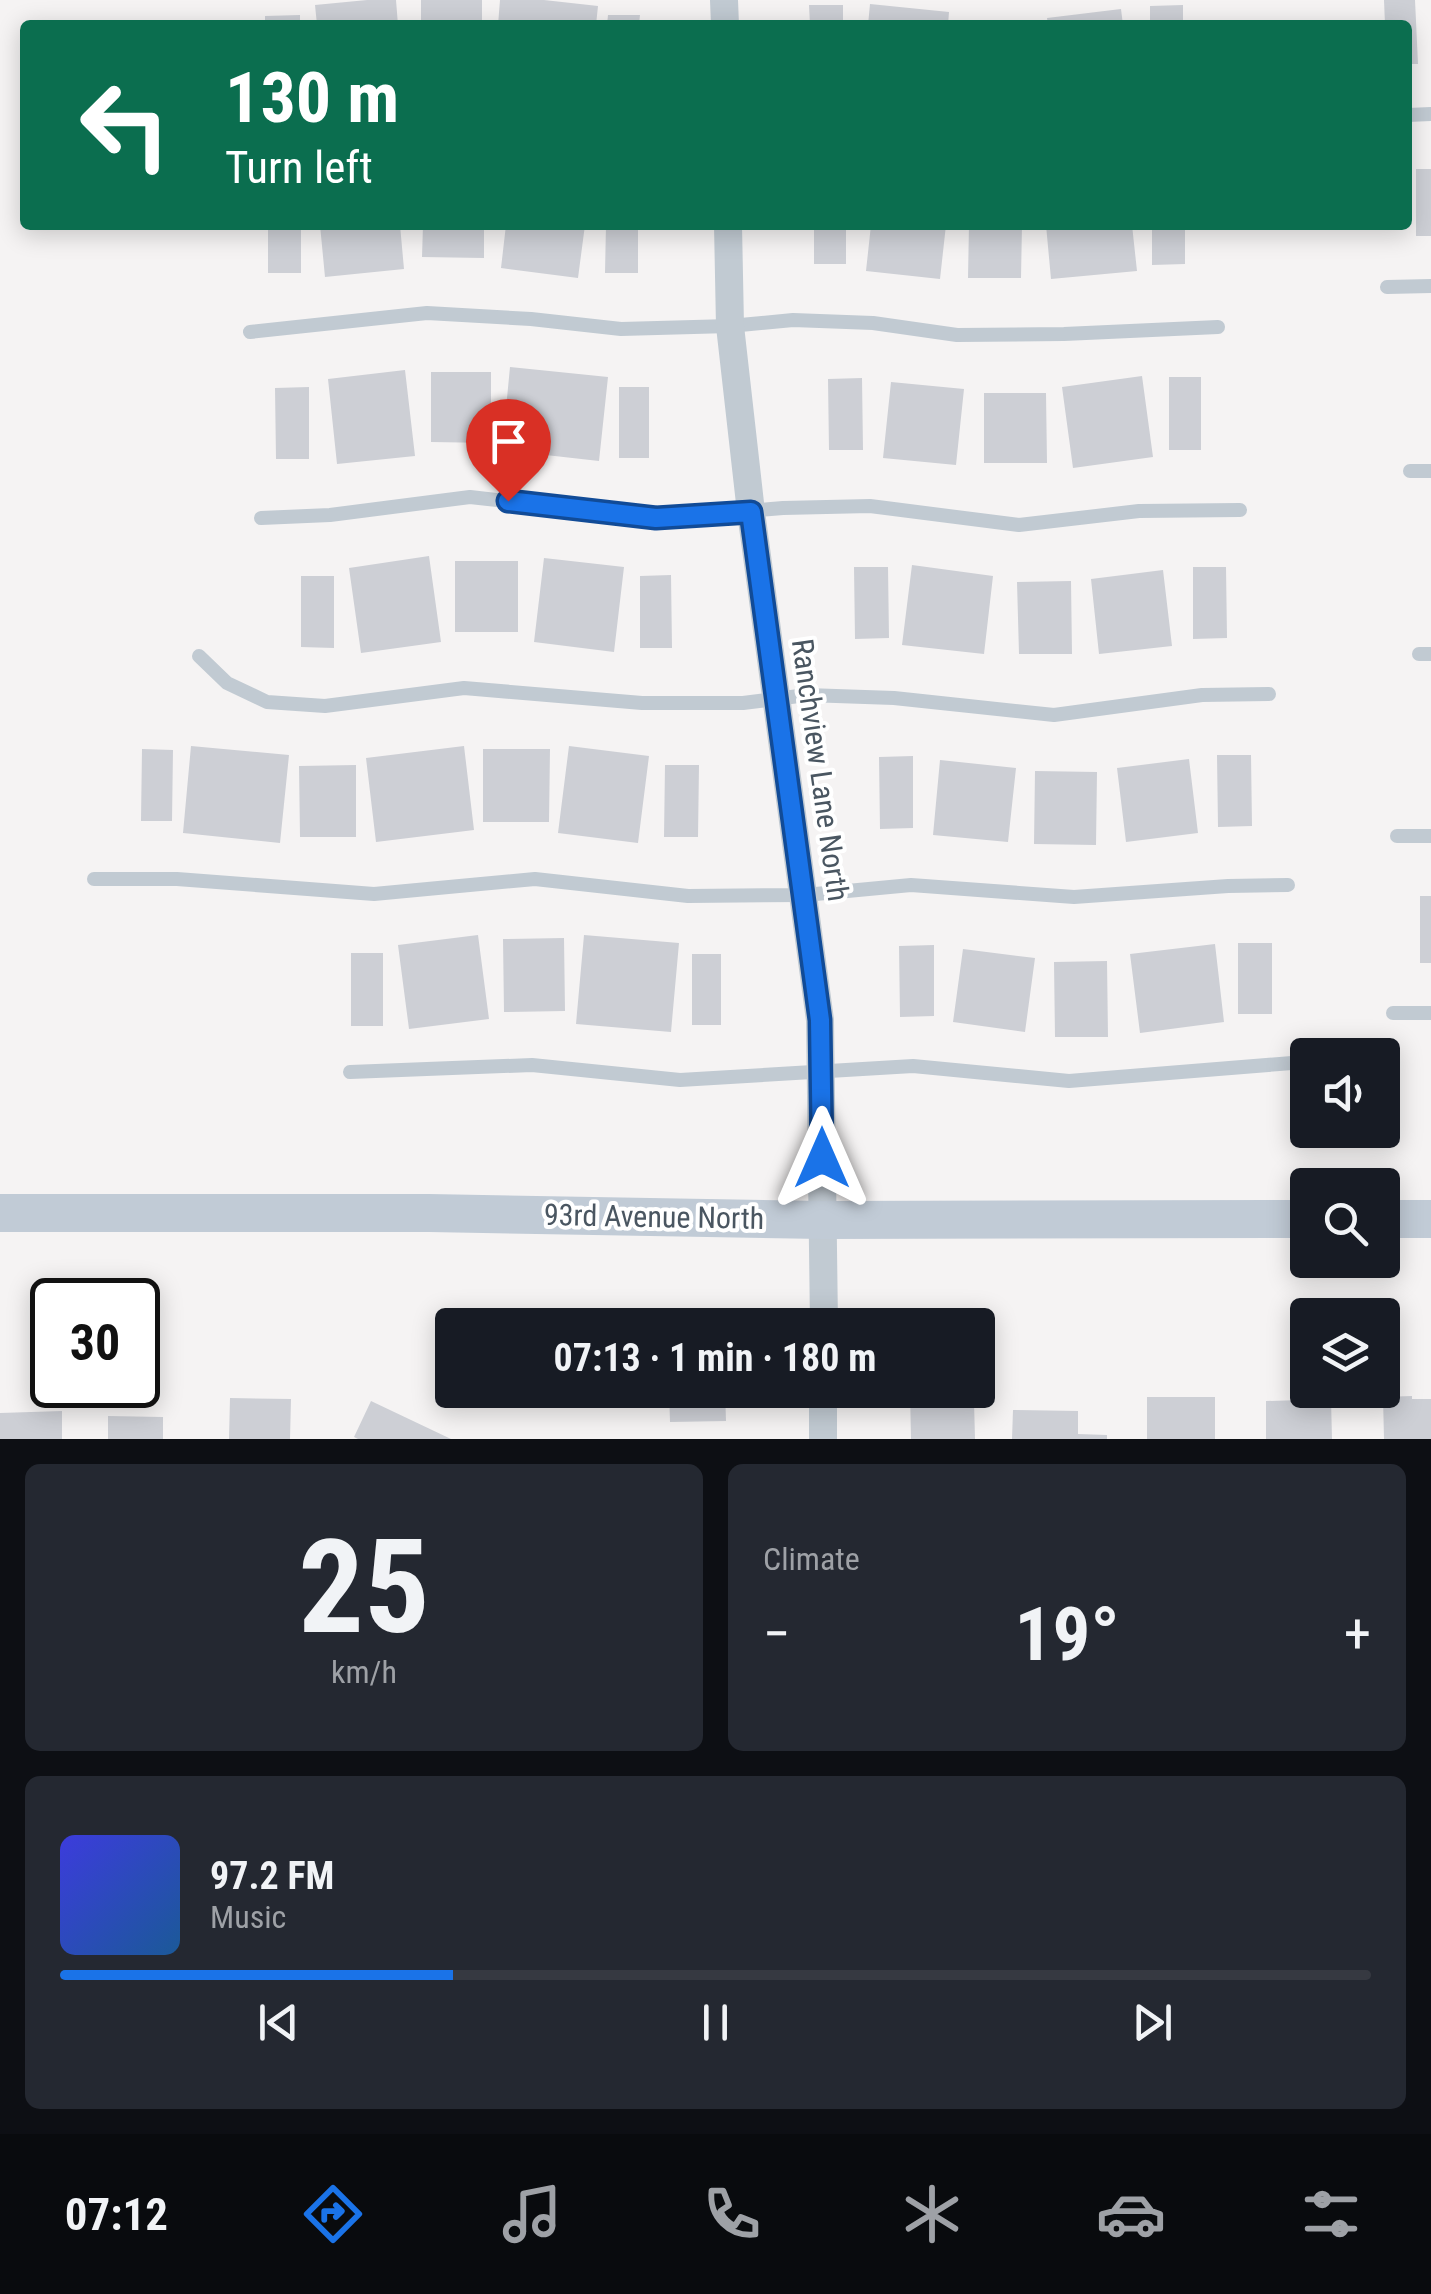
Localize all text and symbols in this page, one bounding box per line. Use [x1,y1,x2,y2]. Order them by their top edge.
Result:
text: 130 m [225,57,399,139]
icon: left [60,60,190,190]
text: Turn left [225,141,373,194]
pin [466,399,551,502]
icon: arrive [481,414,536,469]
street label: Ranchview Lane North [785,637,856,903]
map controls [1290,1038,1400,1408]
button: sound [1290,1038,1400,1148]
position arrow [770,1106,874,1210]
button: search [1290,1168,1400,1278]
street label: 93rd Avenue North [544,1197,764,1236]
speed limit sign: 30 [30,1278,160,1408]
button: layers [1290,1298,1400,1408]
text: 07:13 · 1 min · 180 m [554,1336,876,1380]
text: 25 [298,1511,430,1664]
text: Climate [763,1540,860,1578]
text: 19° [1015,1590,1120,1678]
text: − [763,1602,791,1666]
text: + [1344,1602,1371,1666]
text: km/h [331,1653,397,1691]
text: 97.2 FM [210,1854,334,1898]
text: Music [210,1898,286,1936]
icon: previous [251,1995,306,2050]
icon: pause [688,1995,743,2050]
icon: next [1125,1995,1180,2050]
icon: directions [298,2179,368,2249]
icon: music [497,2179,567,2249]
icon: phone [697,2179,767,2249]
icon: climate [897,2179,967,2249]
icon: car [1096,2179,1166,2249]
icon: filters [1296,2179,1366,2249]
text: 07:12 [65,2188,168,2241]

